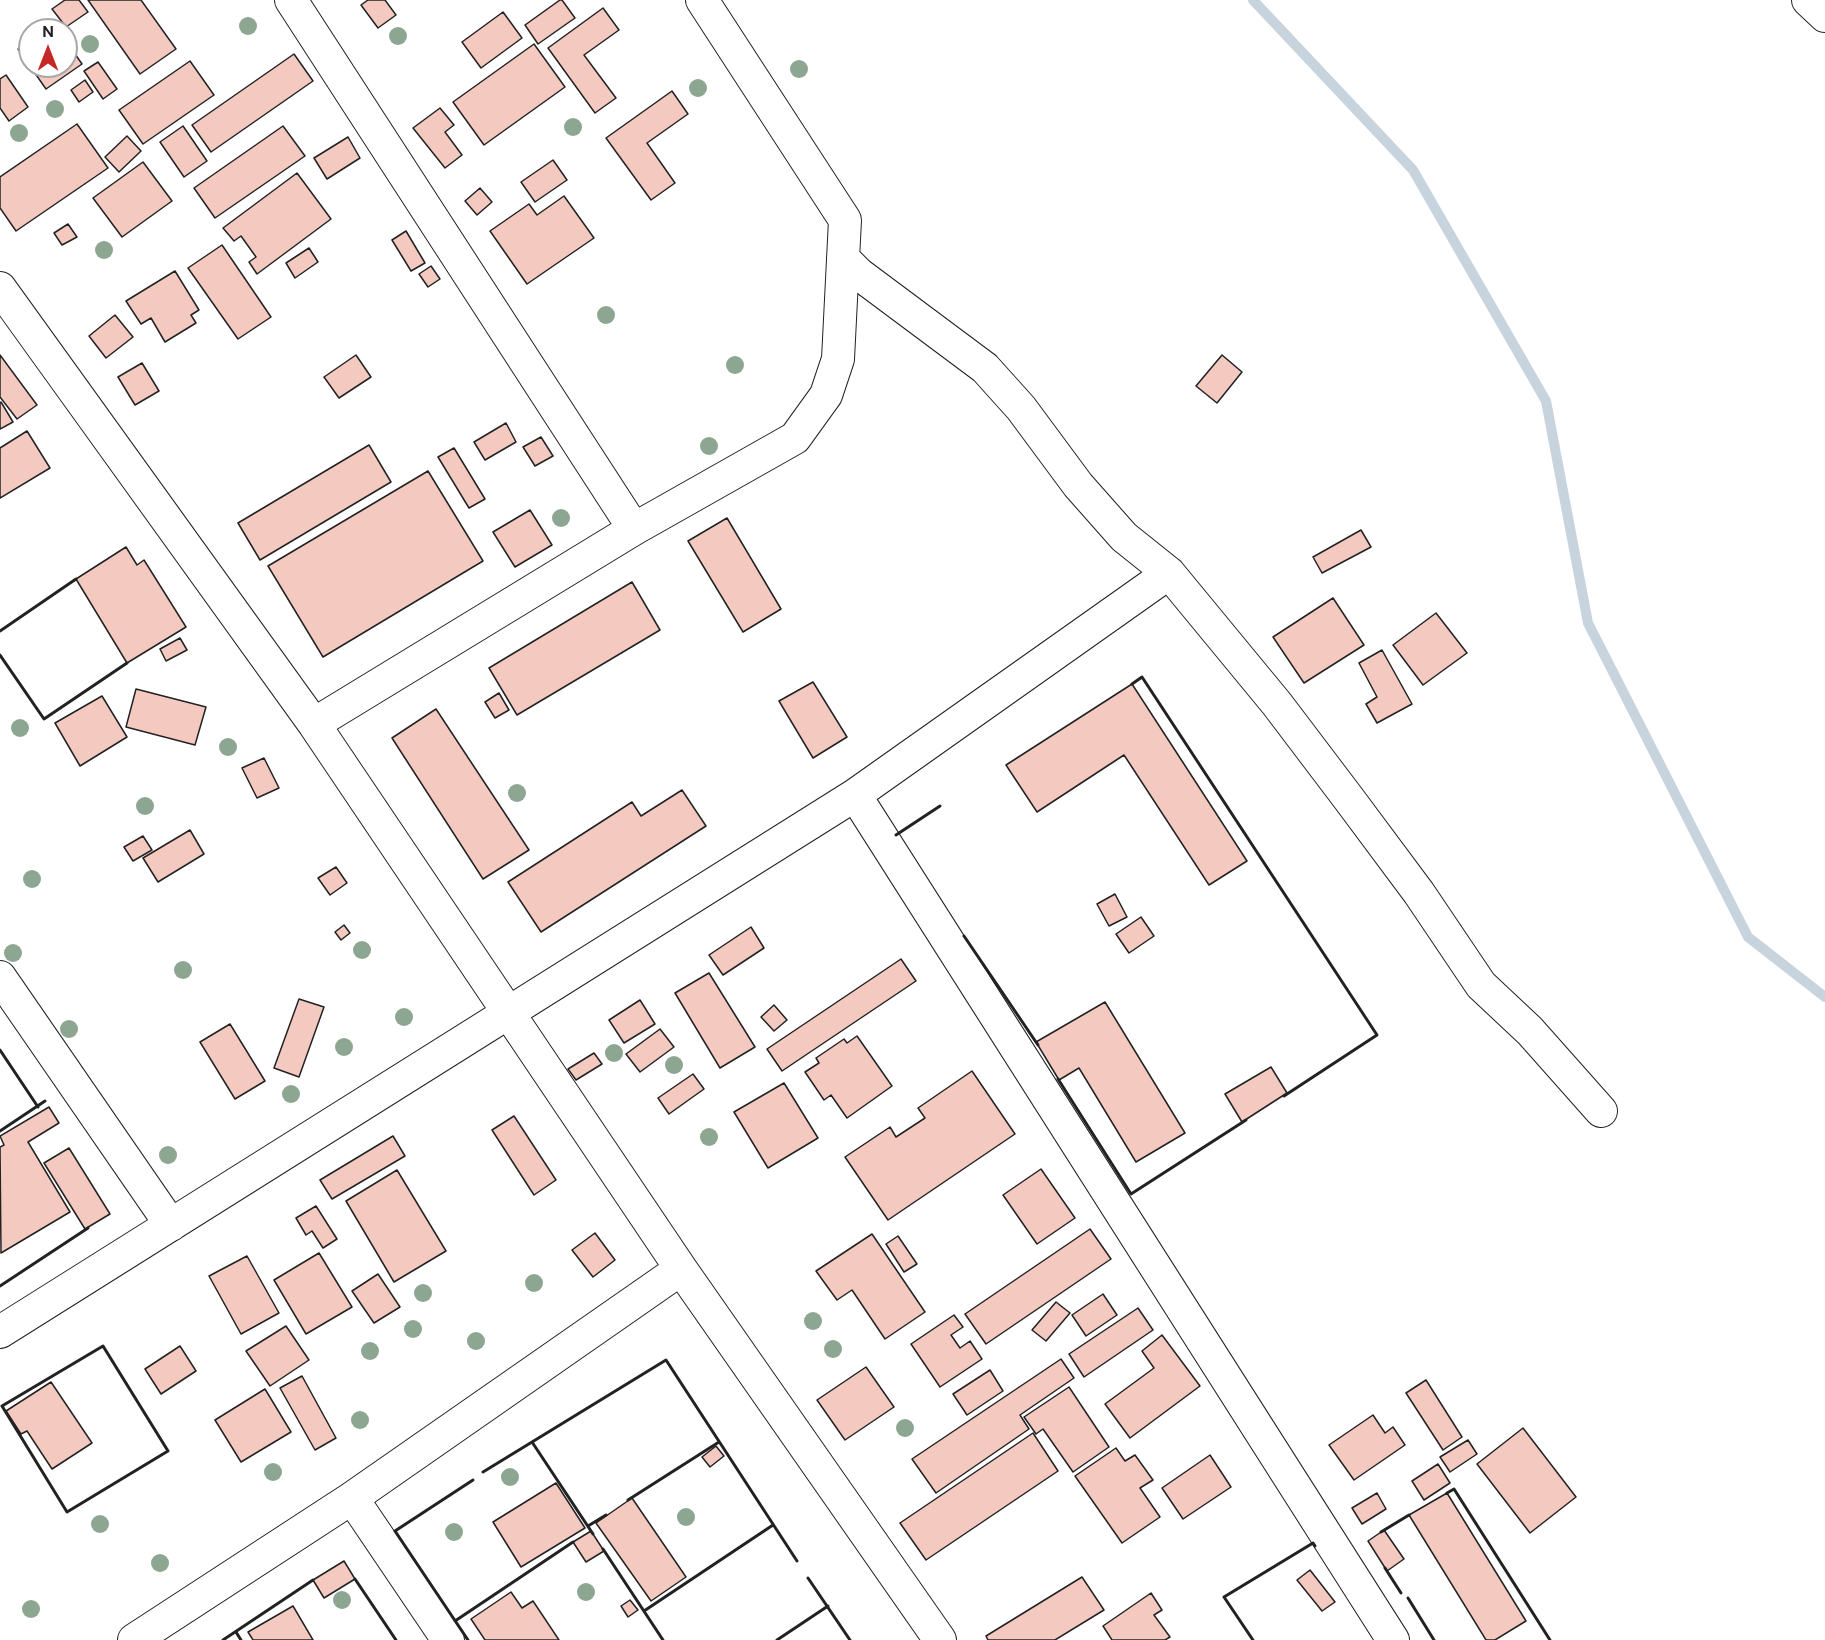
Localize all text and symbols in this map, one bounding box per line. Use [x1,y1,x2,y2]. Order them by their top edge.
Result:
north arrow [18,18,78,78]
text: N [42,21,54,42]

